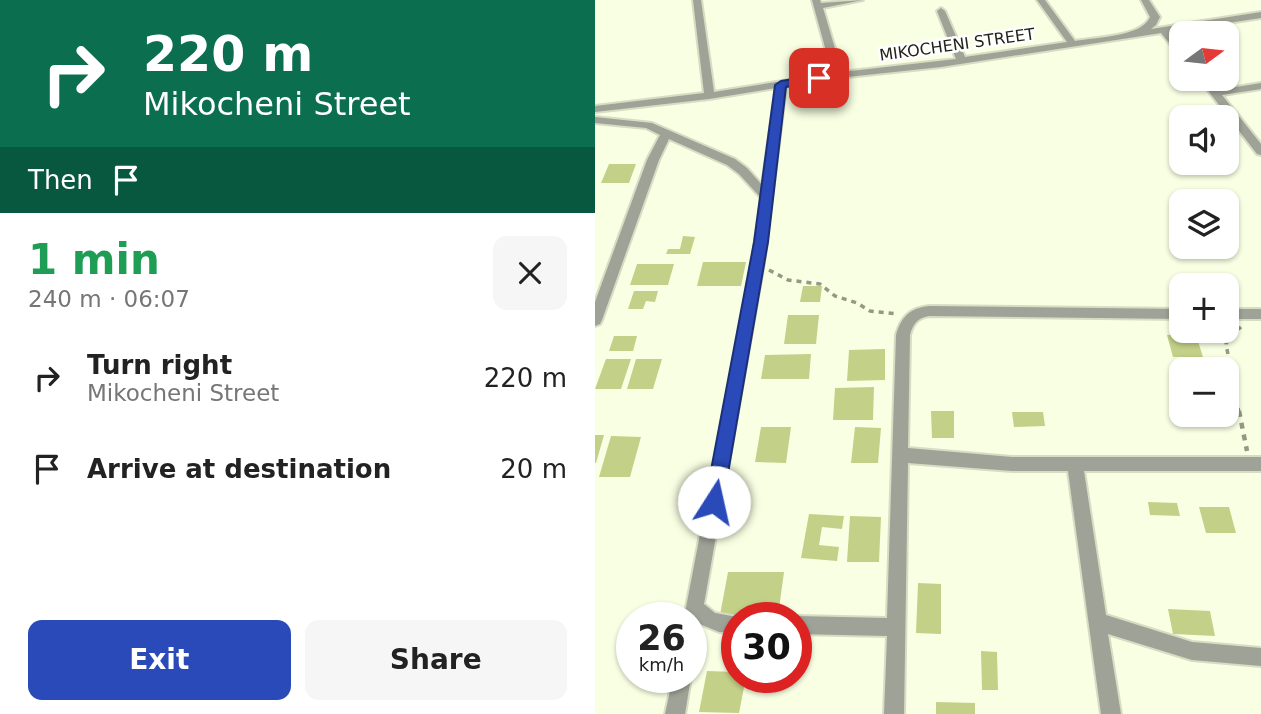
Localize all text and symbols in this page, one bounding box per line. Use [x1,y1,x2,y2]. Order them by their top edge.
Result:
north arrow [1169,21,1239,91]
map controls [1169,21,1239,427]
street label: MIKOCHENI STREET [878,24,1036,65]
text: 220 m [143,26,313,83]
icon: right [28,28,119,119]
pin [789,48,849,108]
icon: arrive [800,59,838,97]
text: Mikocheni Street [143,85,411,123]
button: sound [1169,105,1239,175]
icon: arrive [107,161,145,199]
text: Then [28,165,93,195]
button: layers [1169,189,1239,259]
text: 1 min [28,235,160,284]
button: close [493,236,567,310]
button: + [1169,273,1239,343]
text: 240 m · 06:07 [28,286,190,312]
text: Turn right [87,350,232,380]
button: − [1169,357,1239,427]
icon: right [28,359,66,397]
text: 220 m [484,363,567,393]
text: Mikocheni Street [87,380,279,406]
icon: arrive [28,450,66,488]
text: Arrive at destination [87,454,391,484]
text: 20 m [500,454,567,484]
position arrow [677,465,751,539]
speed limit sign: 30 [721,602,812,693]
text: 26 [637,618,686,658]
button: Exit [28,620,291,700]
button: Share [305,620,567,700]
text: km/h [639,654,684,675]

